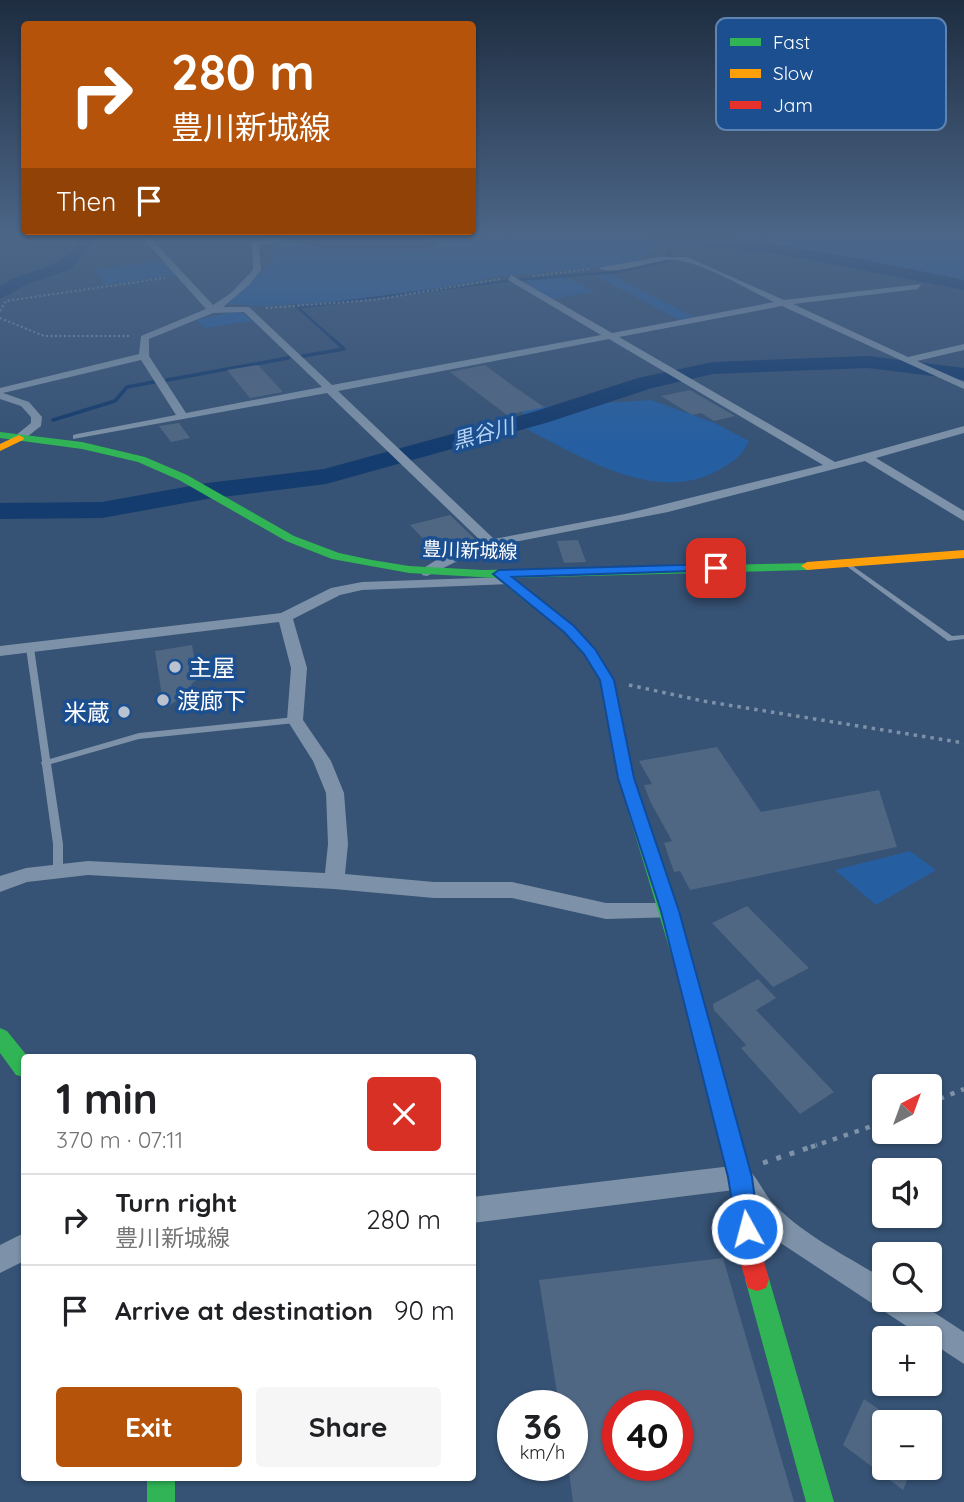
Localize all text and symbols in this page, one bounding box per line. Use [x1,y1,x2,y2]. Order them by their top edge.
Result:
legend [716,18,946,130]
text: Fast [773,30,810,54]
text: 280 m [171,41,315,102]
icon: right [56,49,147,140]
text: Slow [773,61,814,85]
text: Jam [773,93,813,117]
text: 豊川新城線 [171,107,331,147]
icon: arrive [130,182,168,220]
text: Then [56,185,116,218]
water label: 黒谷川 [449,412,519,454]
street label: 豊川新城線 [422,536,518,564]
pin [686,538,746,598]
icon: arrive [697,549,735,587]
place label: 主屋 [189,653,235,682]
marker: 主屋 [167,659,183,675]
place label: 渡廊下 [177,686,246,715]
marker: 渡廊下 [155,692,171,708]
place label: 米蔵 [64,698,110,727]
marker: 米蔵 [116,704,132,720]
text: 1 min [56,1072,158,1125]
north arrow [872,1074,942,1144]
map controls [872,1074,942,1480]
button: close [367,1077,441,1151]
text: 370 m · 07:11 [56,1125,183,1154]
button: sound [872,1158,942,1228]
text: Turn right [115,1186,237,1219]
position arrow [710,1192,784,1266]
icon: right [56,1201,94,1239]
text: 280 m [366,1203,441,1236]
text: 豊川新城線 [115,1223,230,1252]
button: search [872,1242,942,1312]
icon: arrive [56,1292,94,1330]
text: Arrive at destination [115,1294,373,1327]
text: 90 m [394,1294,455,1327]
button: + [872,1326,942,1396]
button: Exit [56,1387,242,1467]
button: Share [256,1387,441,1467]
speed limit sign: 40 [602,1390,693,1481]
text: 36 [523,1404,562,1448]
button: − [872,1410,942,1480]
text: km/h [520,1441,565,1464]

